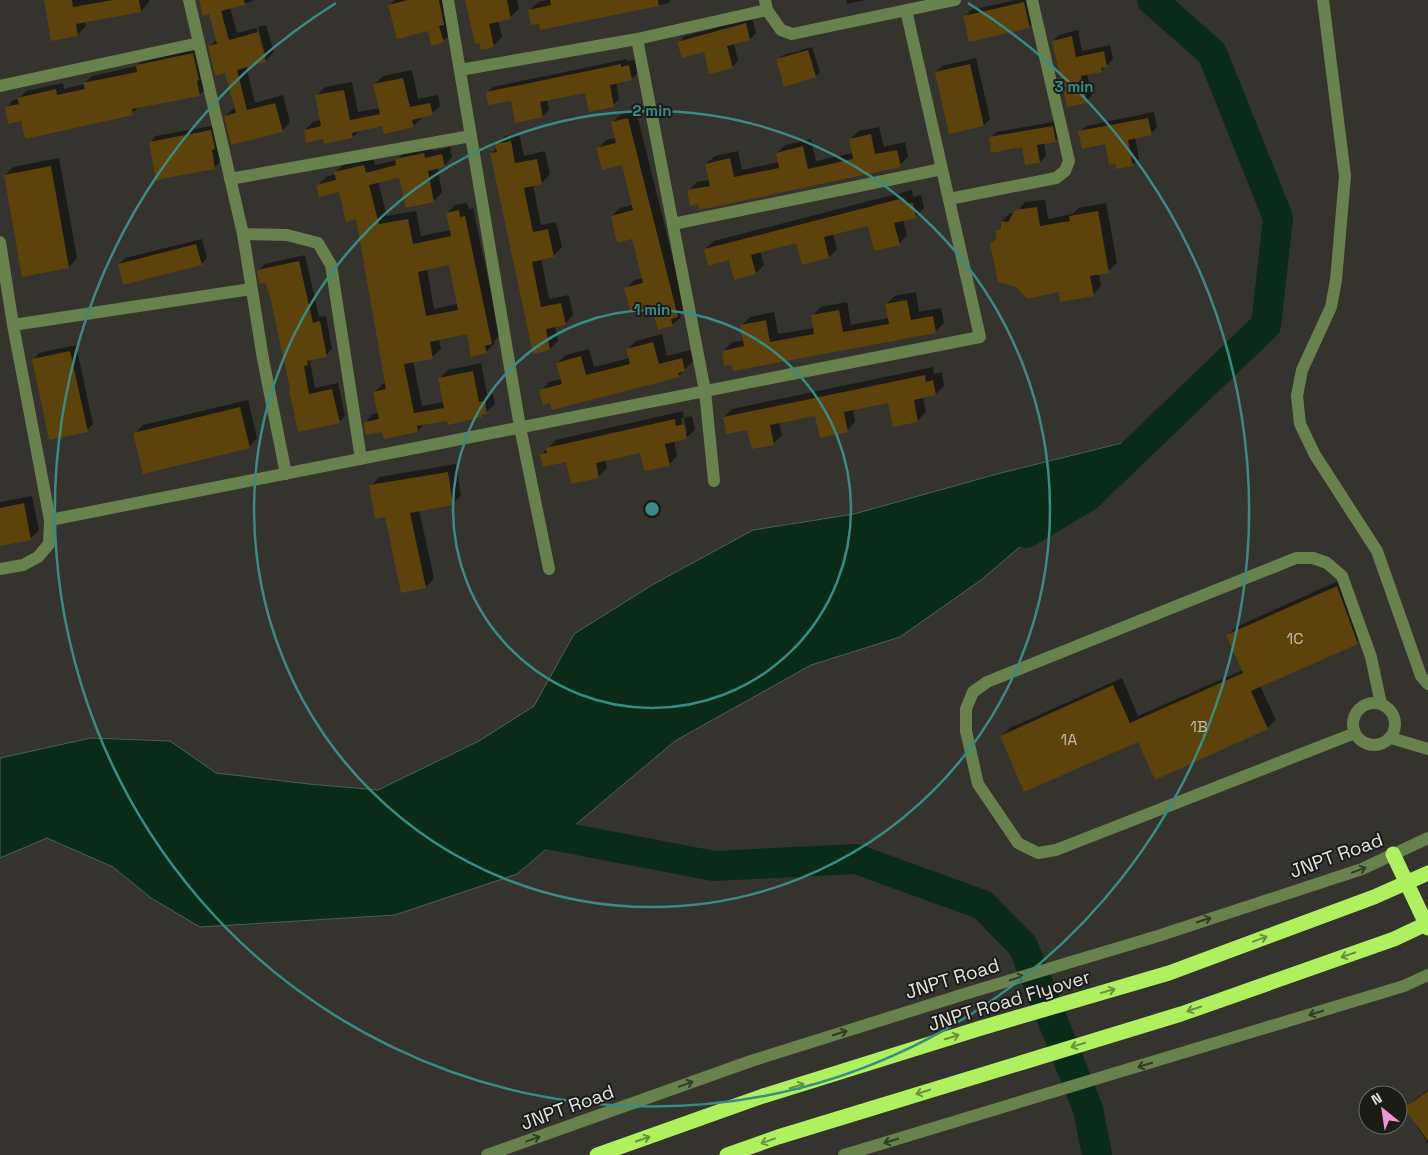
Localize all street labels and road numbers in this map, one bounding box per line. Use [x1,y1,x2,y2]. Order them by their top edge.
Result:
street label: JNPT Road [1286,827,1386,884]
street label: JNPT Road [902,952,1002,1005]
street label: JNPT Road Flyover [925,964,1093,1037]
street label: JNPT Road [517,1079,617,1136]

